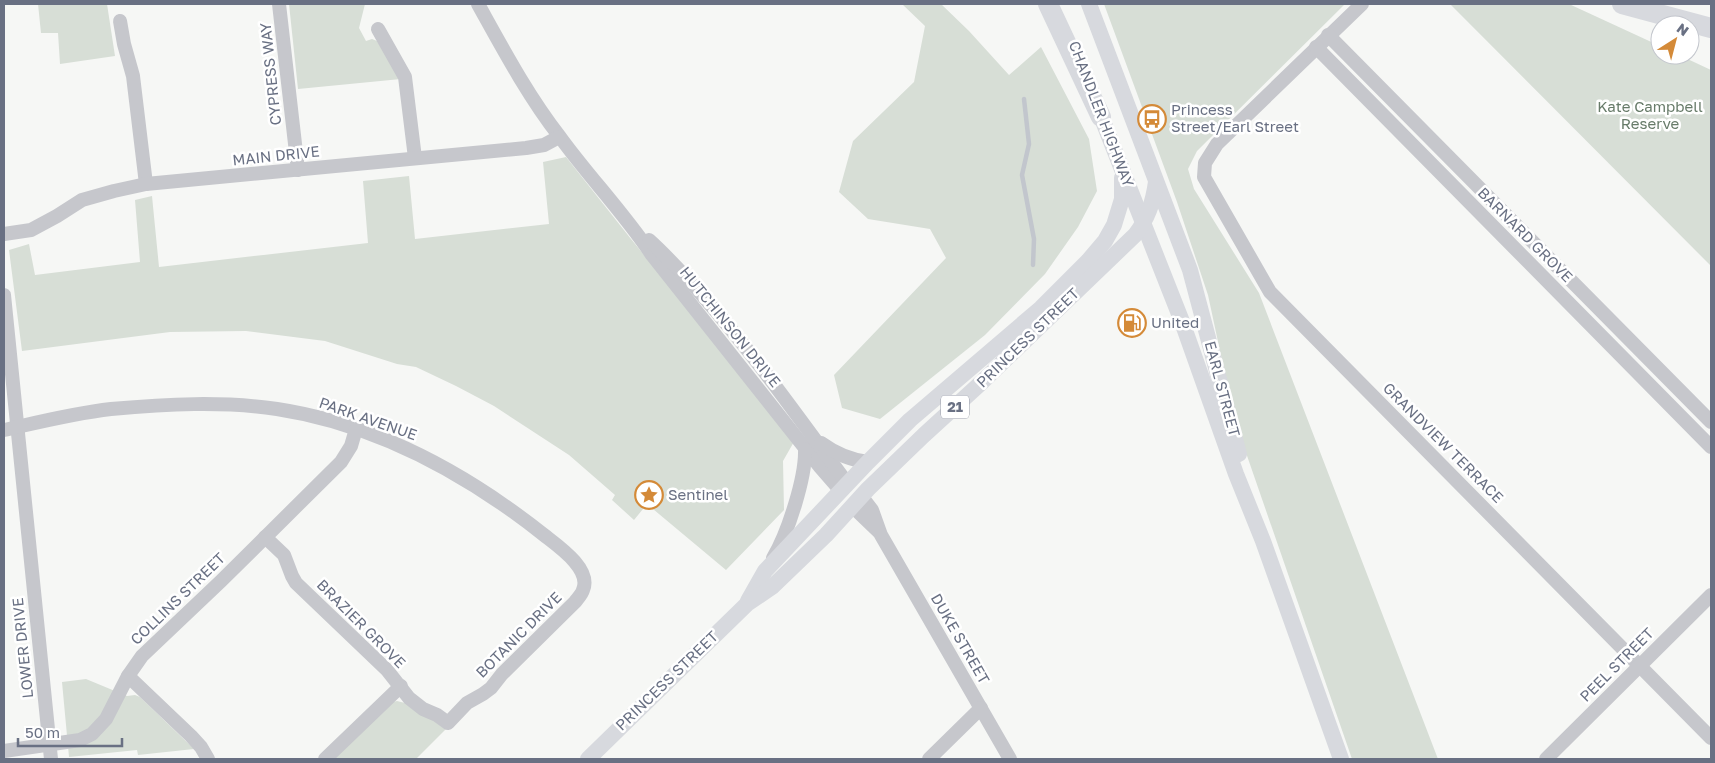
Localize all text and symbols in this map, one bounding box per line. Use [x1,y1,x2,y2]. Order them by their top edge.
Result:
north arrow [1650,15,1700,65]
text: N [1674,19,1692,39]
street label: CYPRESS WAY [256,21,284,126]
street label: CHANDLER HIGHWAY [1066,38,1138,190]
park label: Kate Campbell Reserve [1597,97,1703,132]
place label: Princess Street/Earl Street [1171,100,1299,135]
bus stop icon: Princess Street/Earl Street [1137,104,1167,134]
street label: MAIN DRIVE [231,141,320,169]
street label: BARNARD GROVE [1475,183,1577,285]
street label: HUTCHINSON DRIVE [677,263,785,390]
street label: PRINCESS STREET [972,284,1082,391]
fuel station icon: United [1117,308,1147,338]
place label: United [1151,313,1199,331]
street label: EARL STREET [1202,339,1244,439]
street label: GRANDVIEW TERRACE [1380,378,1508,506]
street label: PARK AVENUE [317,393,420,443]
road number: 21 [941,396,969,418]
place icon: Sentinel [634,480,664,510]
place label: Sentinel [668,485,728,503]
street label: COLLINS STREET [126,549,228,648]
street label: BRAZIER GROVE [314,575,410,671]
street label: BOTANIC DRIVE [472,588,565,681]
street label: DUKE STREET [928,590,994,687]
street label: LOWER DRIVE [8,597,36,699]
street label: PEEL STREET [1576,624,1657,705]
street label: PRINCESS STREET [611,627,721,734]
scale bar [18,716,121,748]
text: 50 m [25,723,60,741]

